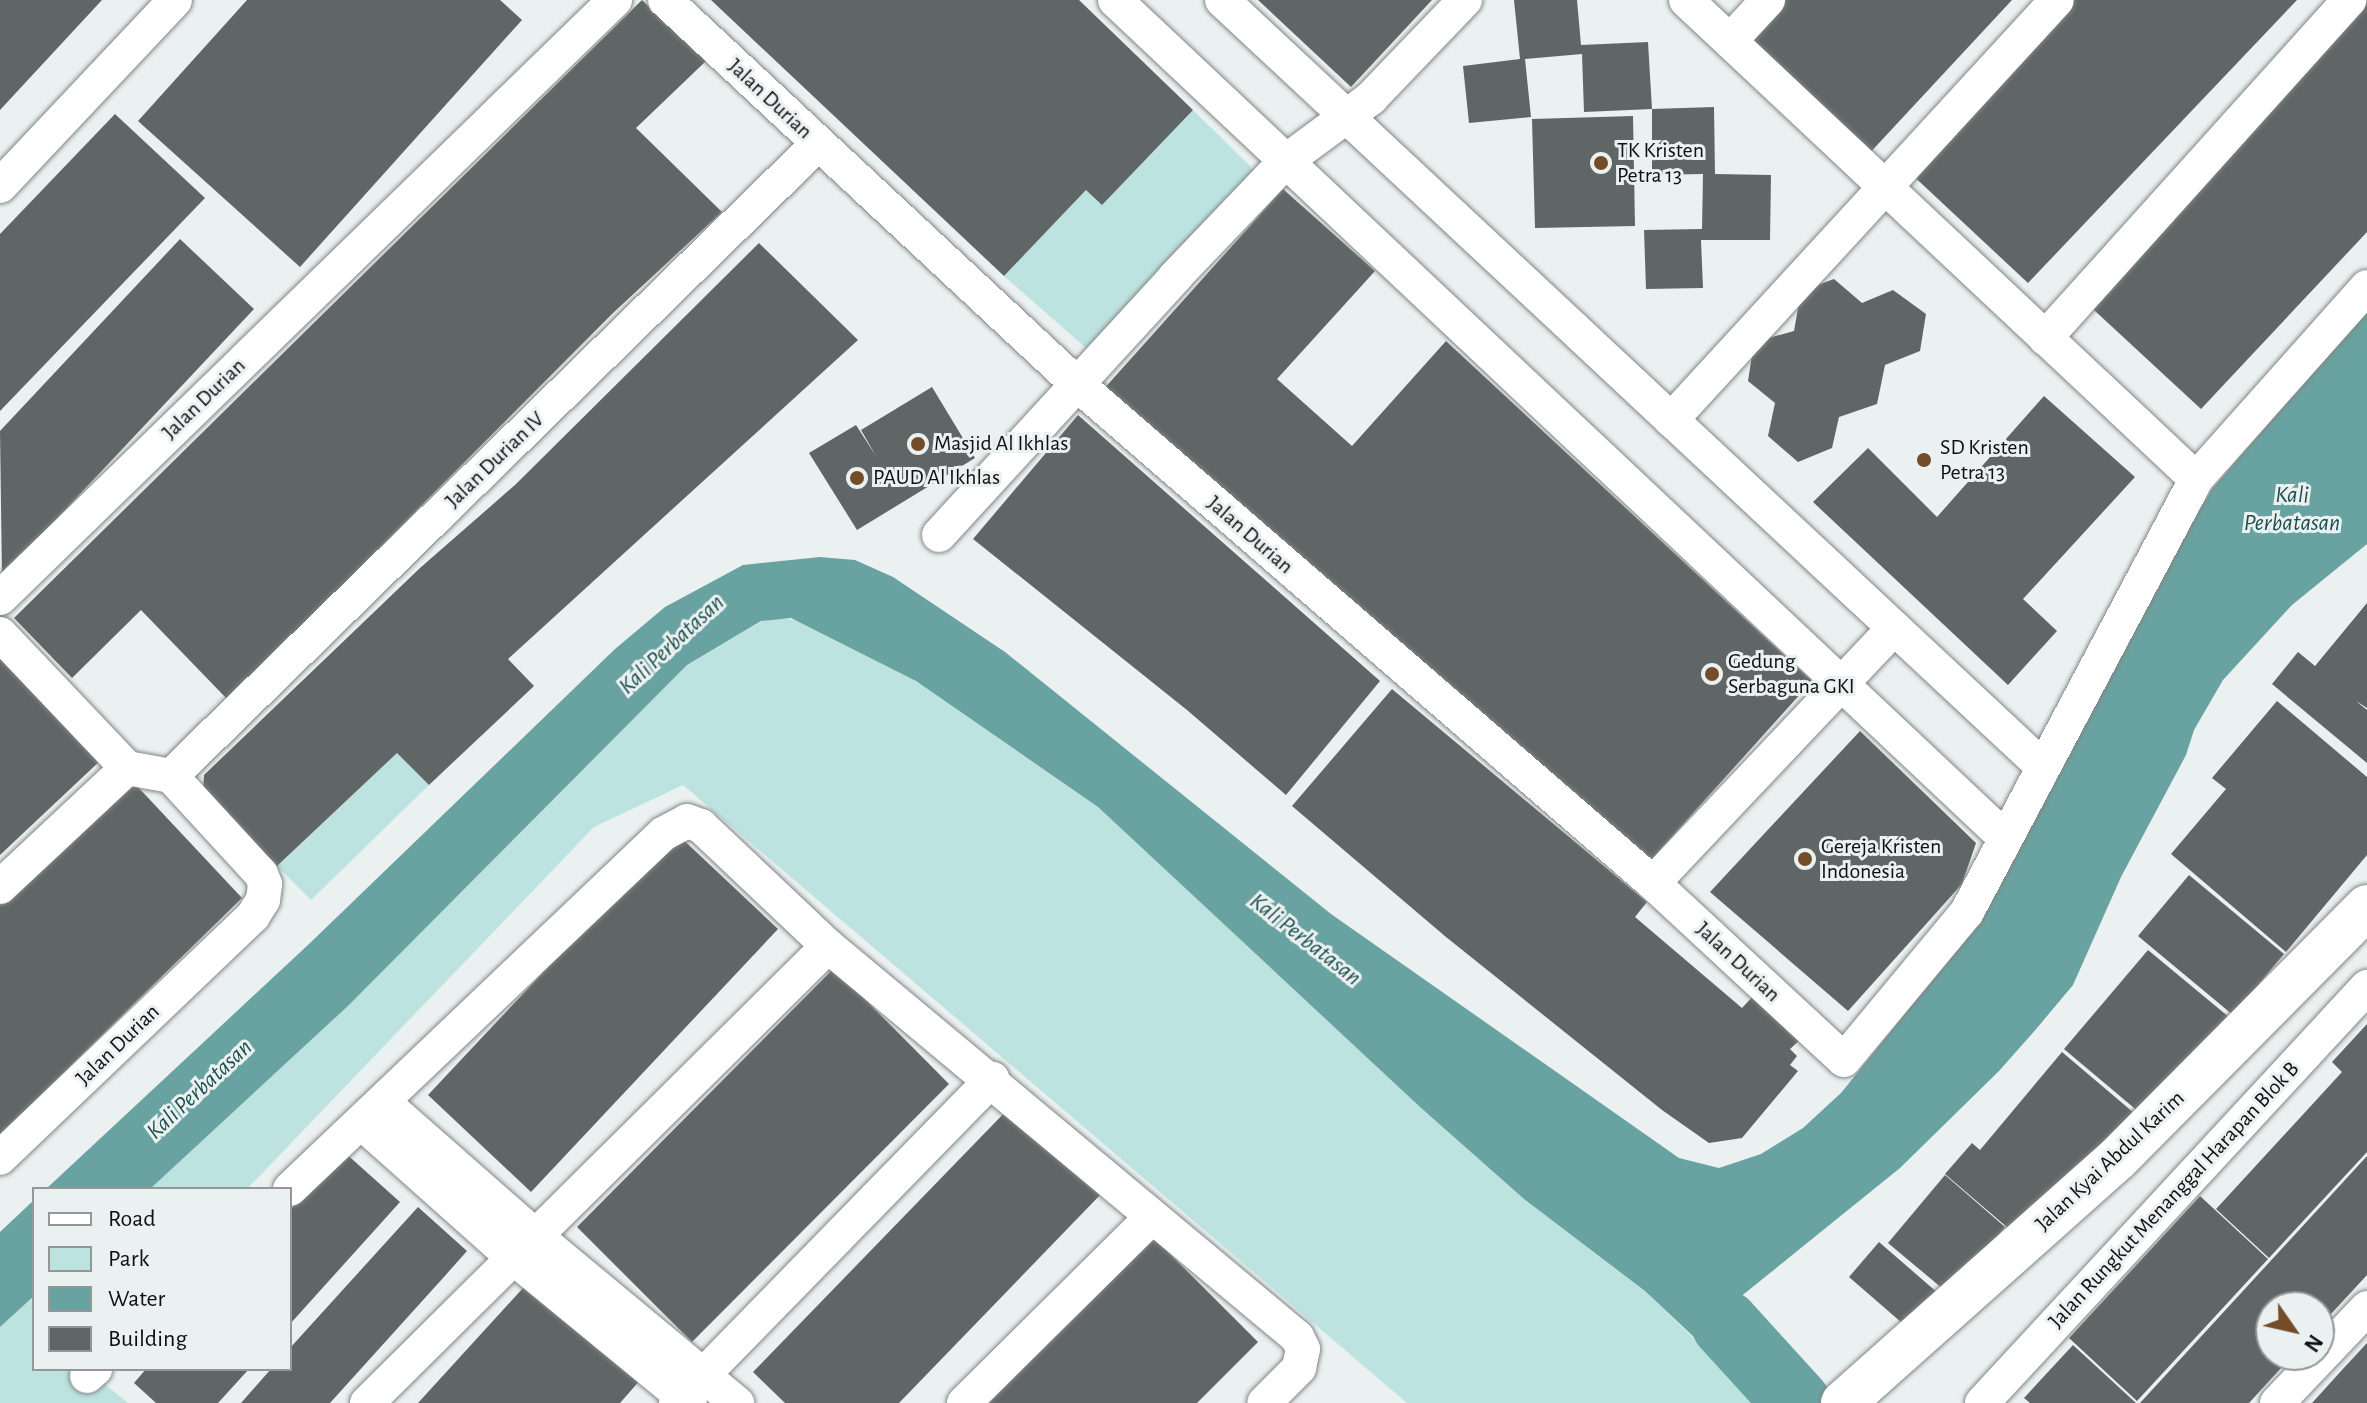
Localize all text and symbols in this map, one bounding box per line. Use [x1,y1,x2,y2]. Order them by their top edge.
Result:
street label: Jalan Durian [722,53,818,145]
place label: TK Kristen Petra 13 [1617,137,1704,188]
marker: TK Kristen Petra 13 [1592,154,1610,172]
street label: Jalan Durian [157,353,251,445]
street label: Jalan Durian IV [440,406,550,514]
place label: Masjid Al Ikhlas [934,431,1068,457]
place label: SD Kristen Petra 13 [1940,434,2029,486]
marker: Masjid Al Ikhlas [909,435,927,453]
marker: SD Kristen Petra 13 [1915,451,1933,469]
place label: PAUD Al Ikhlas [873,465,1000,491]
marker: PAUD Al Ikhlas [848,469,866,487]
water label: Kali Perbatasan [2244,482,2340,538]
street label: Jalan Durian [1201,490,1299,580]
water label: Kali Perbatasan [613,589,731,701]
place label: Gedung Serbaguna GKI [1728,648,1855,700]
marker: Gedung Serbaguna GKI [1703,665,1721,683]
place label: Gereja Kristen Indonesia [1821,833,1941,884]
marker: Gereja Kristen Indonesia [1796,850,1814,868]
water label: Kali Perbatasan [1243,887,1367,993]
street label: Jalan Durian [1690,916,1786,1008]
street label: Jalan Durian [71,999,165,1091]
water label: Kali Perbatasan [141,1034,259,1146]
street label: Jalan Rungkut Menanggal Harapan Blok B [2043,1056,2305,1334]
street label: Jalan Kyai Abdul Karim [2030,1085,2190,1237]
legend [32,1187,292,1371]
text: Road [108,1207,156,1231]
text: Park [108,1247,149,1271]
text: Water [108,1287,165,1311]
north arrow [2255,1291,2335,1371]
text: Building [108,1327,187,1351]
text: N [2300,1331,2327,1356]

